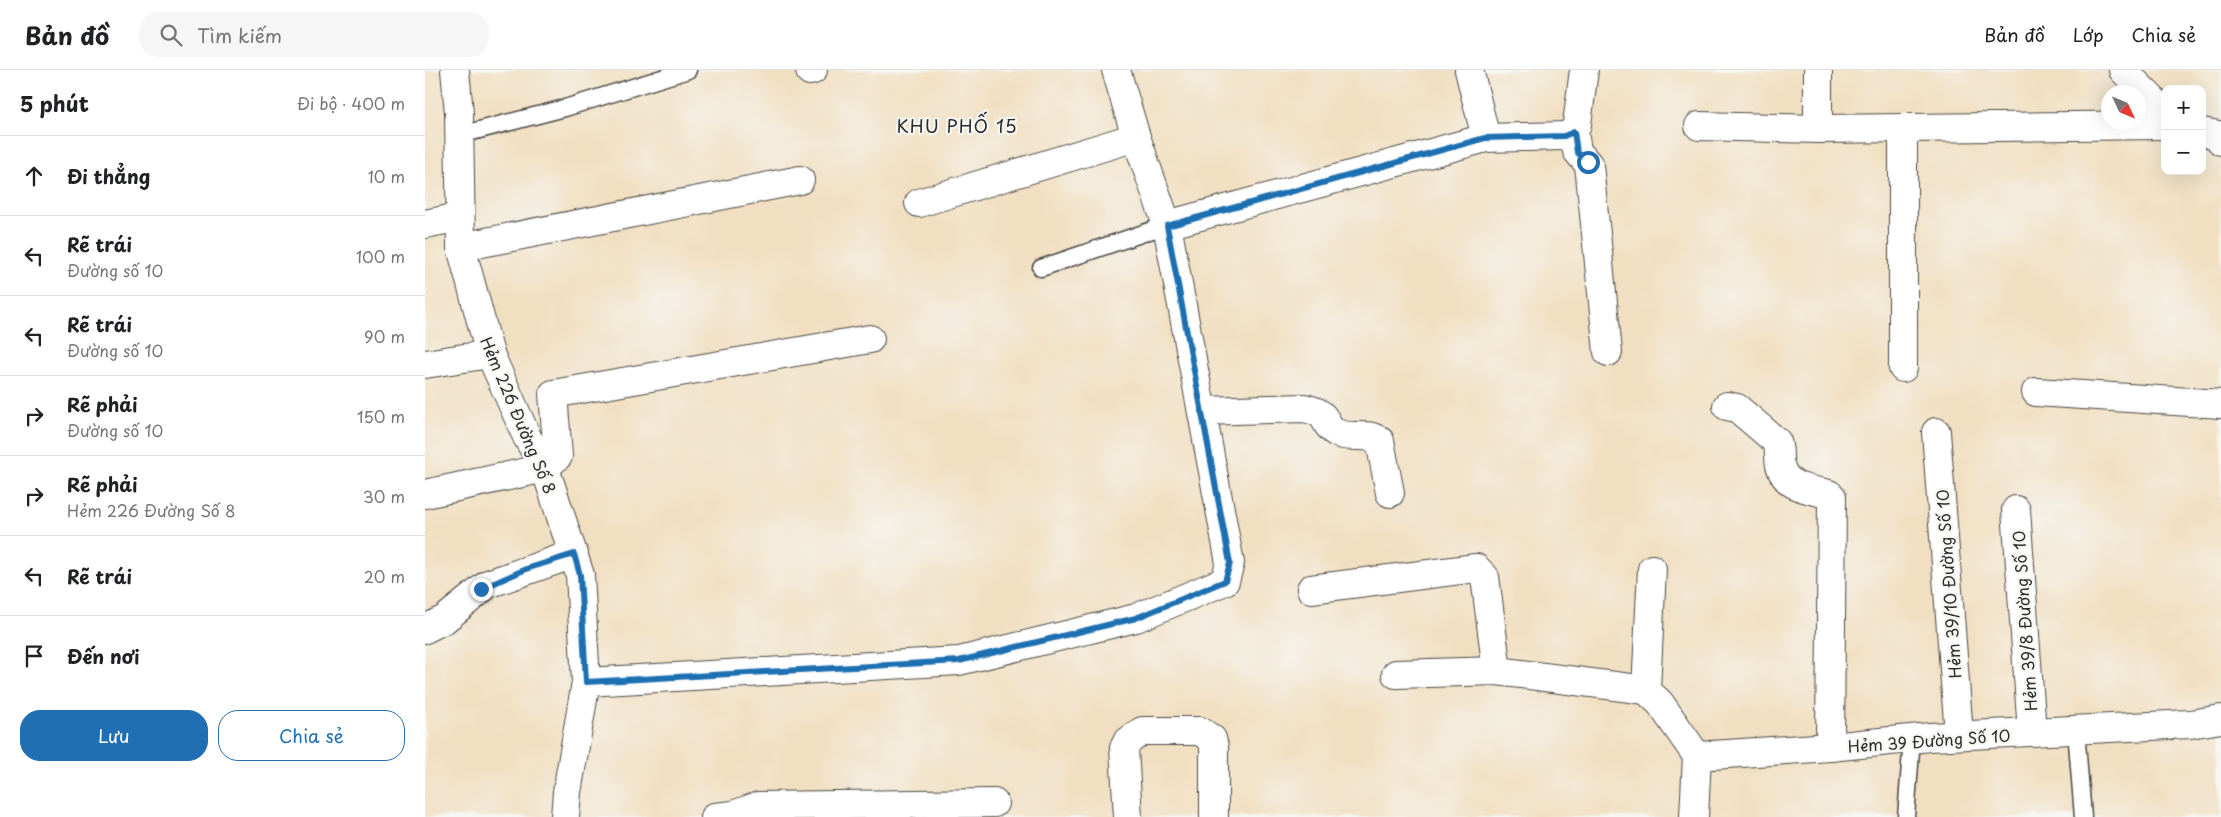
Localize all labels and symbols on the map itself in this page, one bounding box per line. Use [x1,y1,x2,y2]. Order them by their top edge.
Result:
north arrow [2101,85,2146,130]
district label: KHU PHỐ 15 [896,111,1018,139]
route start [1577,151,1600,174]
street label: Hẻm 226 Đường Số 8 [475,333,563,497]
street label: Hẻm 39/10 Đường Số 10 [1929,489,1967,679]
street label: Hẻm 39/8 Đường Số 10 [2006,530,2042,712]
route end [470,578,493,601]
street label: Hẻm 39 Đường Số 10 [1847,722,2011,758]

